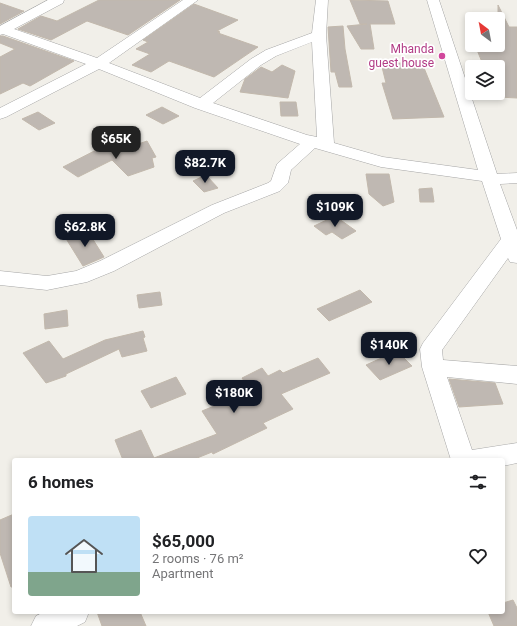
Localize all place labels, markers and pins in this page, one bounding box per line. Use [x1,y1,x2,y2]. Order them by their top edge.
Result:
place label: Mhanda guest house [369,42,434,70]
marker: Mhanda guest house [437,51,447,61]
pin: $65K [92,126,140,160]
pin: $82.7K [172,150,238,184]
pin: $109K [307,194,363,228]
pin: $62.8K [52,214,118,248]
pin: $140K [361,332,417,366]
pin: $180K [206,380,262,414]

